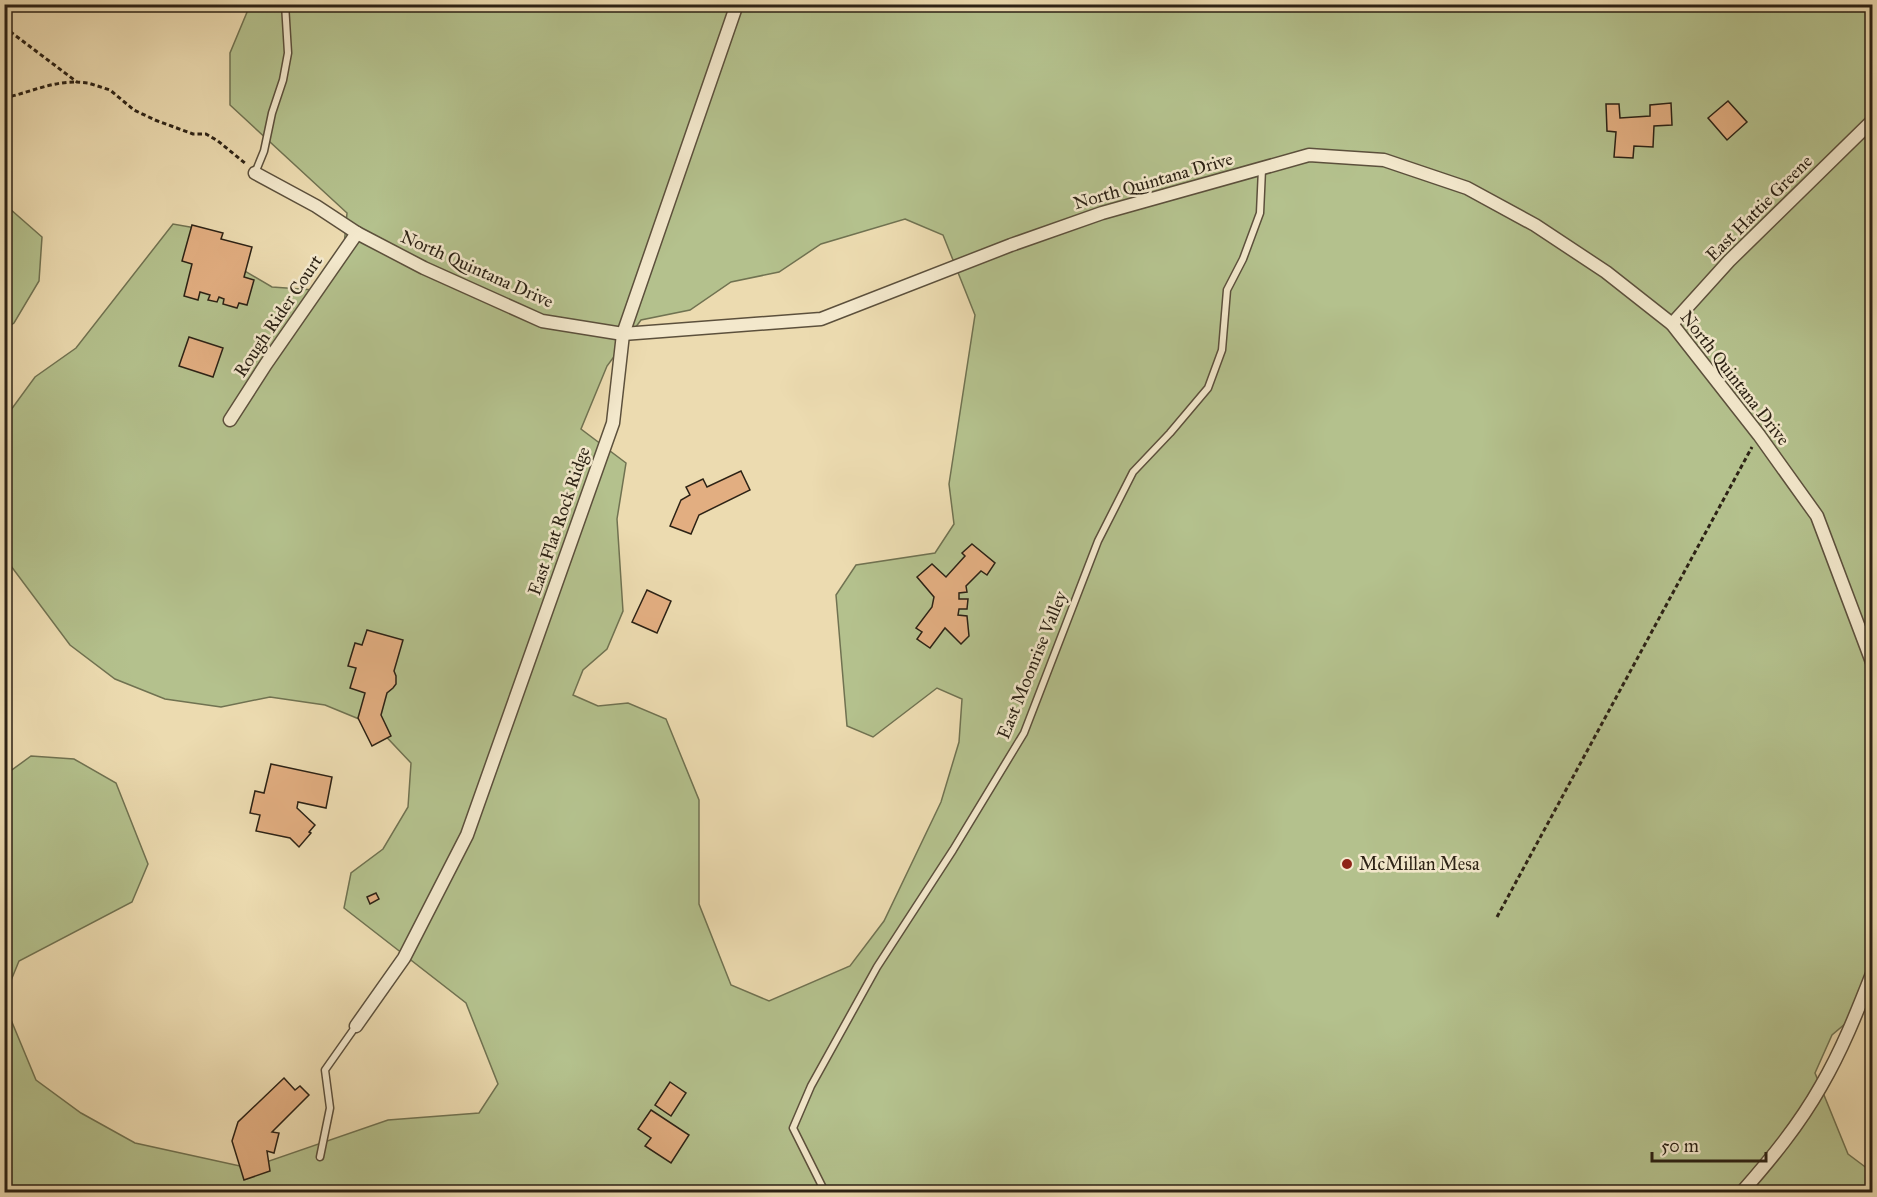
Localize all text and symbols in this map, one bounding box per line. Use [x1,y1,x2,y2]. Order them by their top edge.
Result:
street label: North Quintana Drive [1071,148,1235,214]
street label: East Hattie Greene [1701,150,1817,266]
street label: North Quintana Drive [397,225,557,313]
street label: Rough Rider Court [229,250,328,382]
street label: North Quintana Drive [1676,306,1794,450]
street label: East Flat Rock Ridge [523,444,596,599]
street label: East Moonrise Valley [992,587,1072,742]
place label: McMillan Mesa [1359,853,1480,875]
marker: McMillan Mesa [1340,857,1354,871]
scale bar [1652,1125,1766,1163]
text: 50 m [1661,1135,1699,1157]

